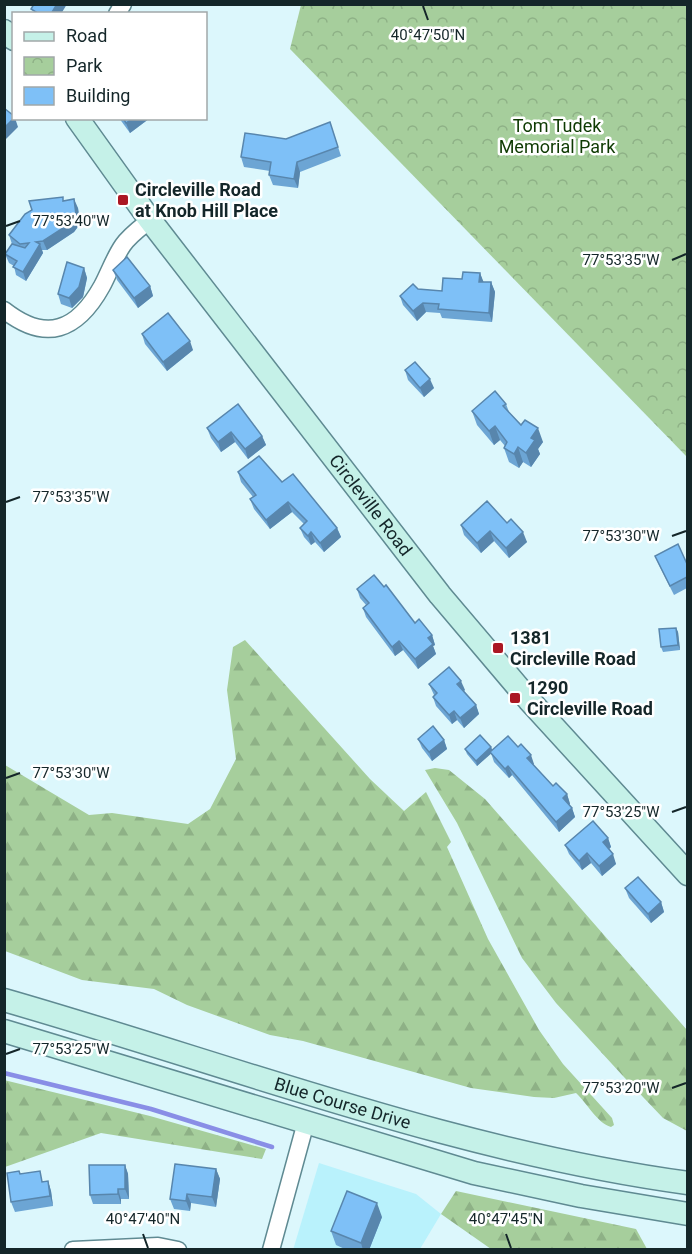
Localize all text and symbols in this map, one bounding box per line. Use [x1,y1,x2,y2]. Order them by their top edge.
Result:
legend [12,12,207,120]
text: Road [66,25,107,46]
text: 40°47'50"N [391,26,465,44]
text: Park [66,55,103,76]
text: Building [66,85,130,106]
park label: Tom Tudek Memorial Park [499,115,616,157]
place label: Circleville Road at Knob Hill Place [135,179,278,221]
marker: Circleville Road at Knob Hill Place [116,193,130,207]
text: 77°53'40"W [33,212,109,230]
text: 77°53'35"W [583,251,659,269]
street label: Circleville Road [325,450,417,560]
text: 77°53'35"W [33,488,109,506]
text: 77°53'30"W [583,527,659,545]
place label: 1381 Circleville Road [510,627,636,669]
marker: 1381 Circleville Road [491,641,505,655]
place label: 1290 Circleville Road [527,677,653,719]
marker: 1290 Circleville Road [508,691,522,705]
text: 77°53'30"W [33,764,109,782]
text: 77°53'25"W [583,803,659,821]
text: 77°53'25"W [33,1040,109,1058]
street label: Blue Course Drive [272,1073,413,1133]
text: 77°53'20"W [583,1079,659,1097]
text: 40°47'40"N [106,1210,180,1228]
text: 40°47'45"N [469,1210,543,1228]

